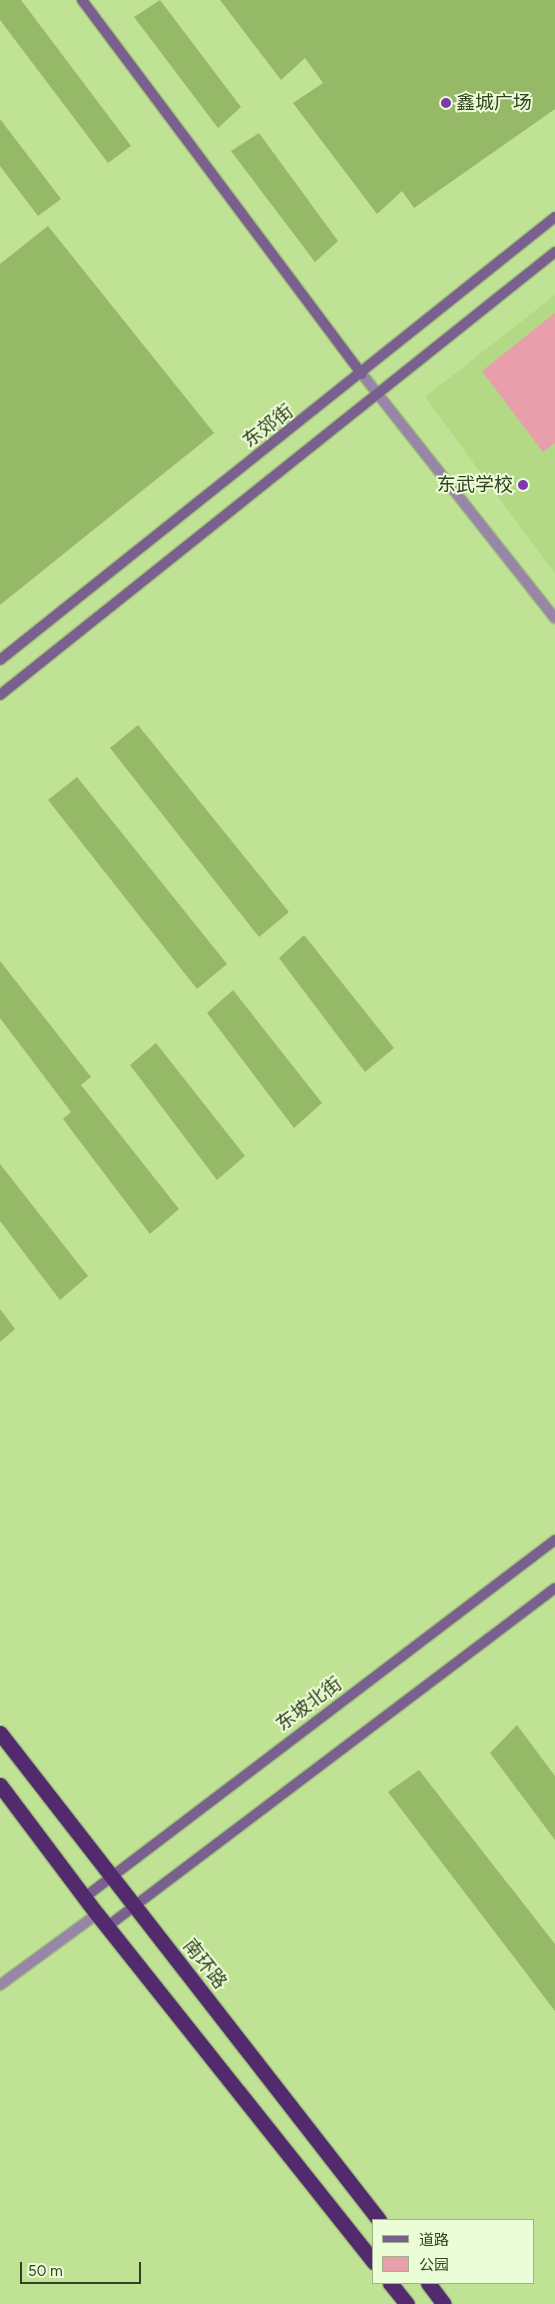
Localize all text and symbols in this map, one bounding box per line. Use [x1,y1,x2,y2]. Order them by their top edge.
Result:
place label: 鑫城广场 [456,92,532,114]
marker: 鑫城广场 [440,97,452,109]
street label: 东郊街 [239,399,297,453]
place label: 东武学校 [437,474,513,496]
marker: 东武学校 [517,479,529,491]
street label: 东坡北街 [272,1672,346,1736]
street label: 南环路 [178,1935,232,1993]
legend [372,2219,535,2284]
text: 道路 [419,2231,449,2249]
scale bar [22,2252,144,2284]
text: 公园 [419,2256,449,2274]
text: 50 m [28,2262,63,2280]

